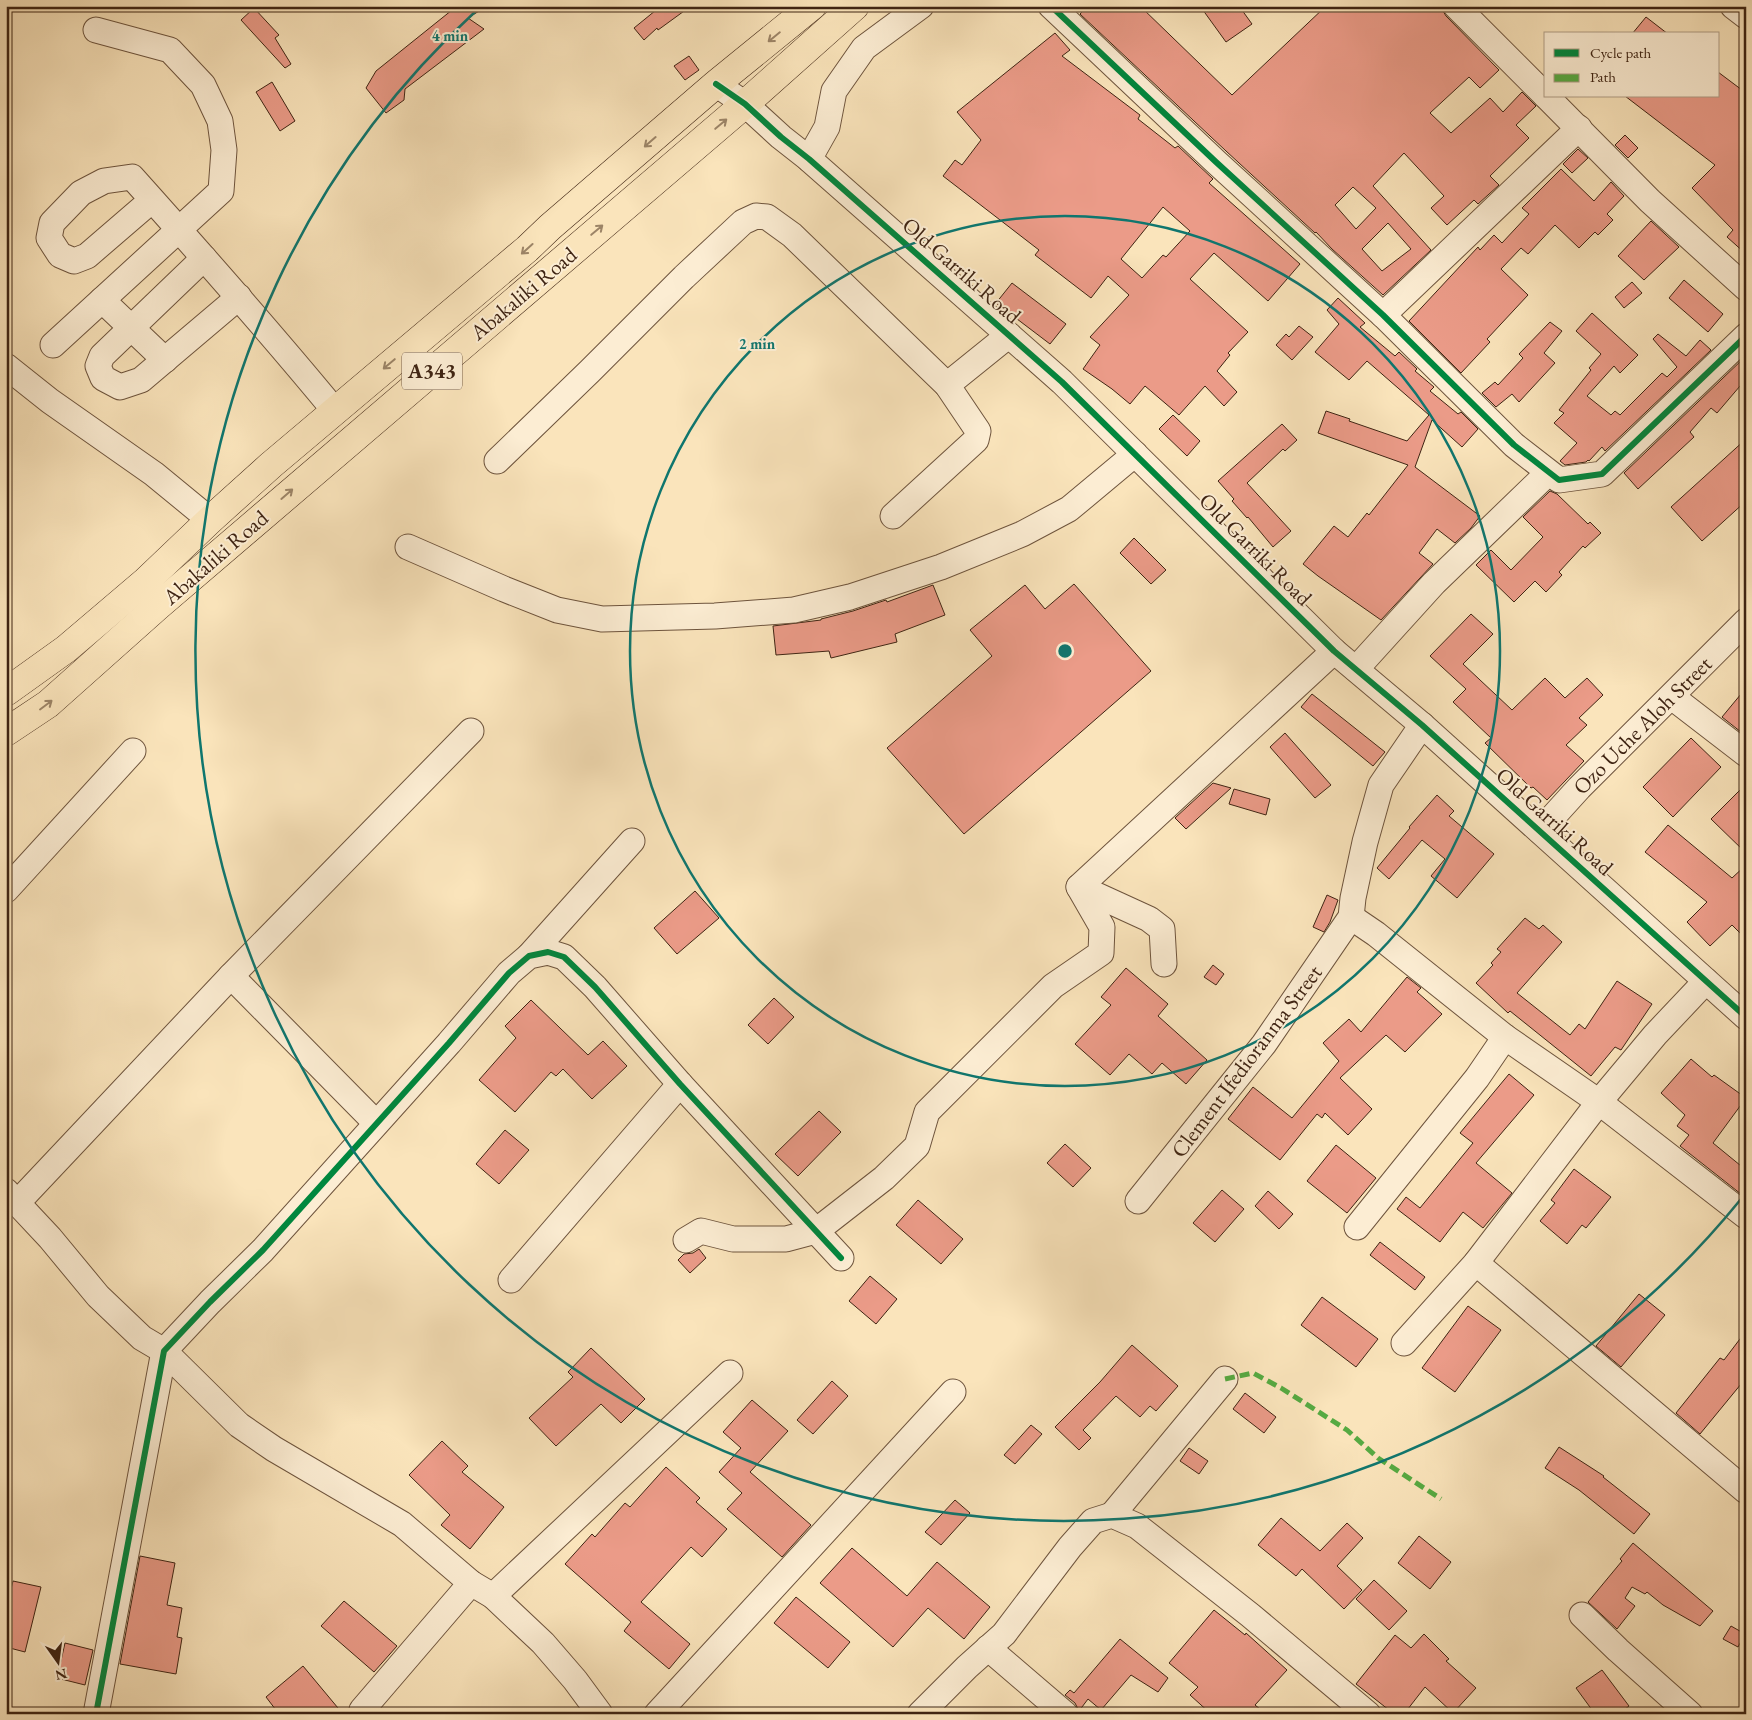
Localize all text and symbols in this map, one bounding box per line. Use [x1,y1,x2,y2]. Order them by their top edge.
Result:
text: 4 min [432,26,469,45]
one-way arrow [768,31,781,42]
legend [1544,32,1720,98]
text: Cycle path [1590,43,1652,62]
text: Path [1590,67,1616,86]
one-way arrow [714,119,727,130]
one-way arrow [644,136,657,147]
street label: Old Garriki Road [896,211,1028,331]
one-way arrow [591,224,604,235]
street label: Abakaliki Road [463,240,583,347]
one-way arrow [521,243,534,254]
text: 2 min [739,334,776,353]
road number: A343 [402,352,462,390]
one-way arrow [383,359,396,370]
street label: Old Garriki Road [1193,487,1319,613]
one-way arrow [281,489,294,500]
street label: Abakaliki Road [156,503,275,612]
centre of rings [1056,642,1074,660]
street label: Ozo Uche Aloh Street [1567,650,1718,801]
one-way arrow [39,699,52,710]
street label: Old Garriki Road [1490,761,1620,882]
street label: Clement Ifedioranma Street [1164,959,1328,1164]
north arrow [32,1638,82,1688]
text: N [53,1665,69,1685]

